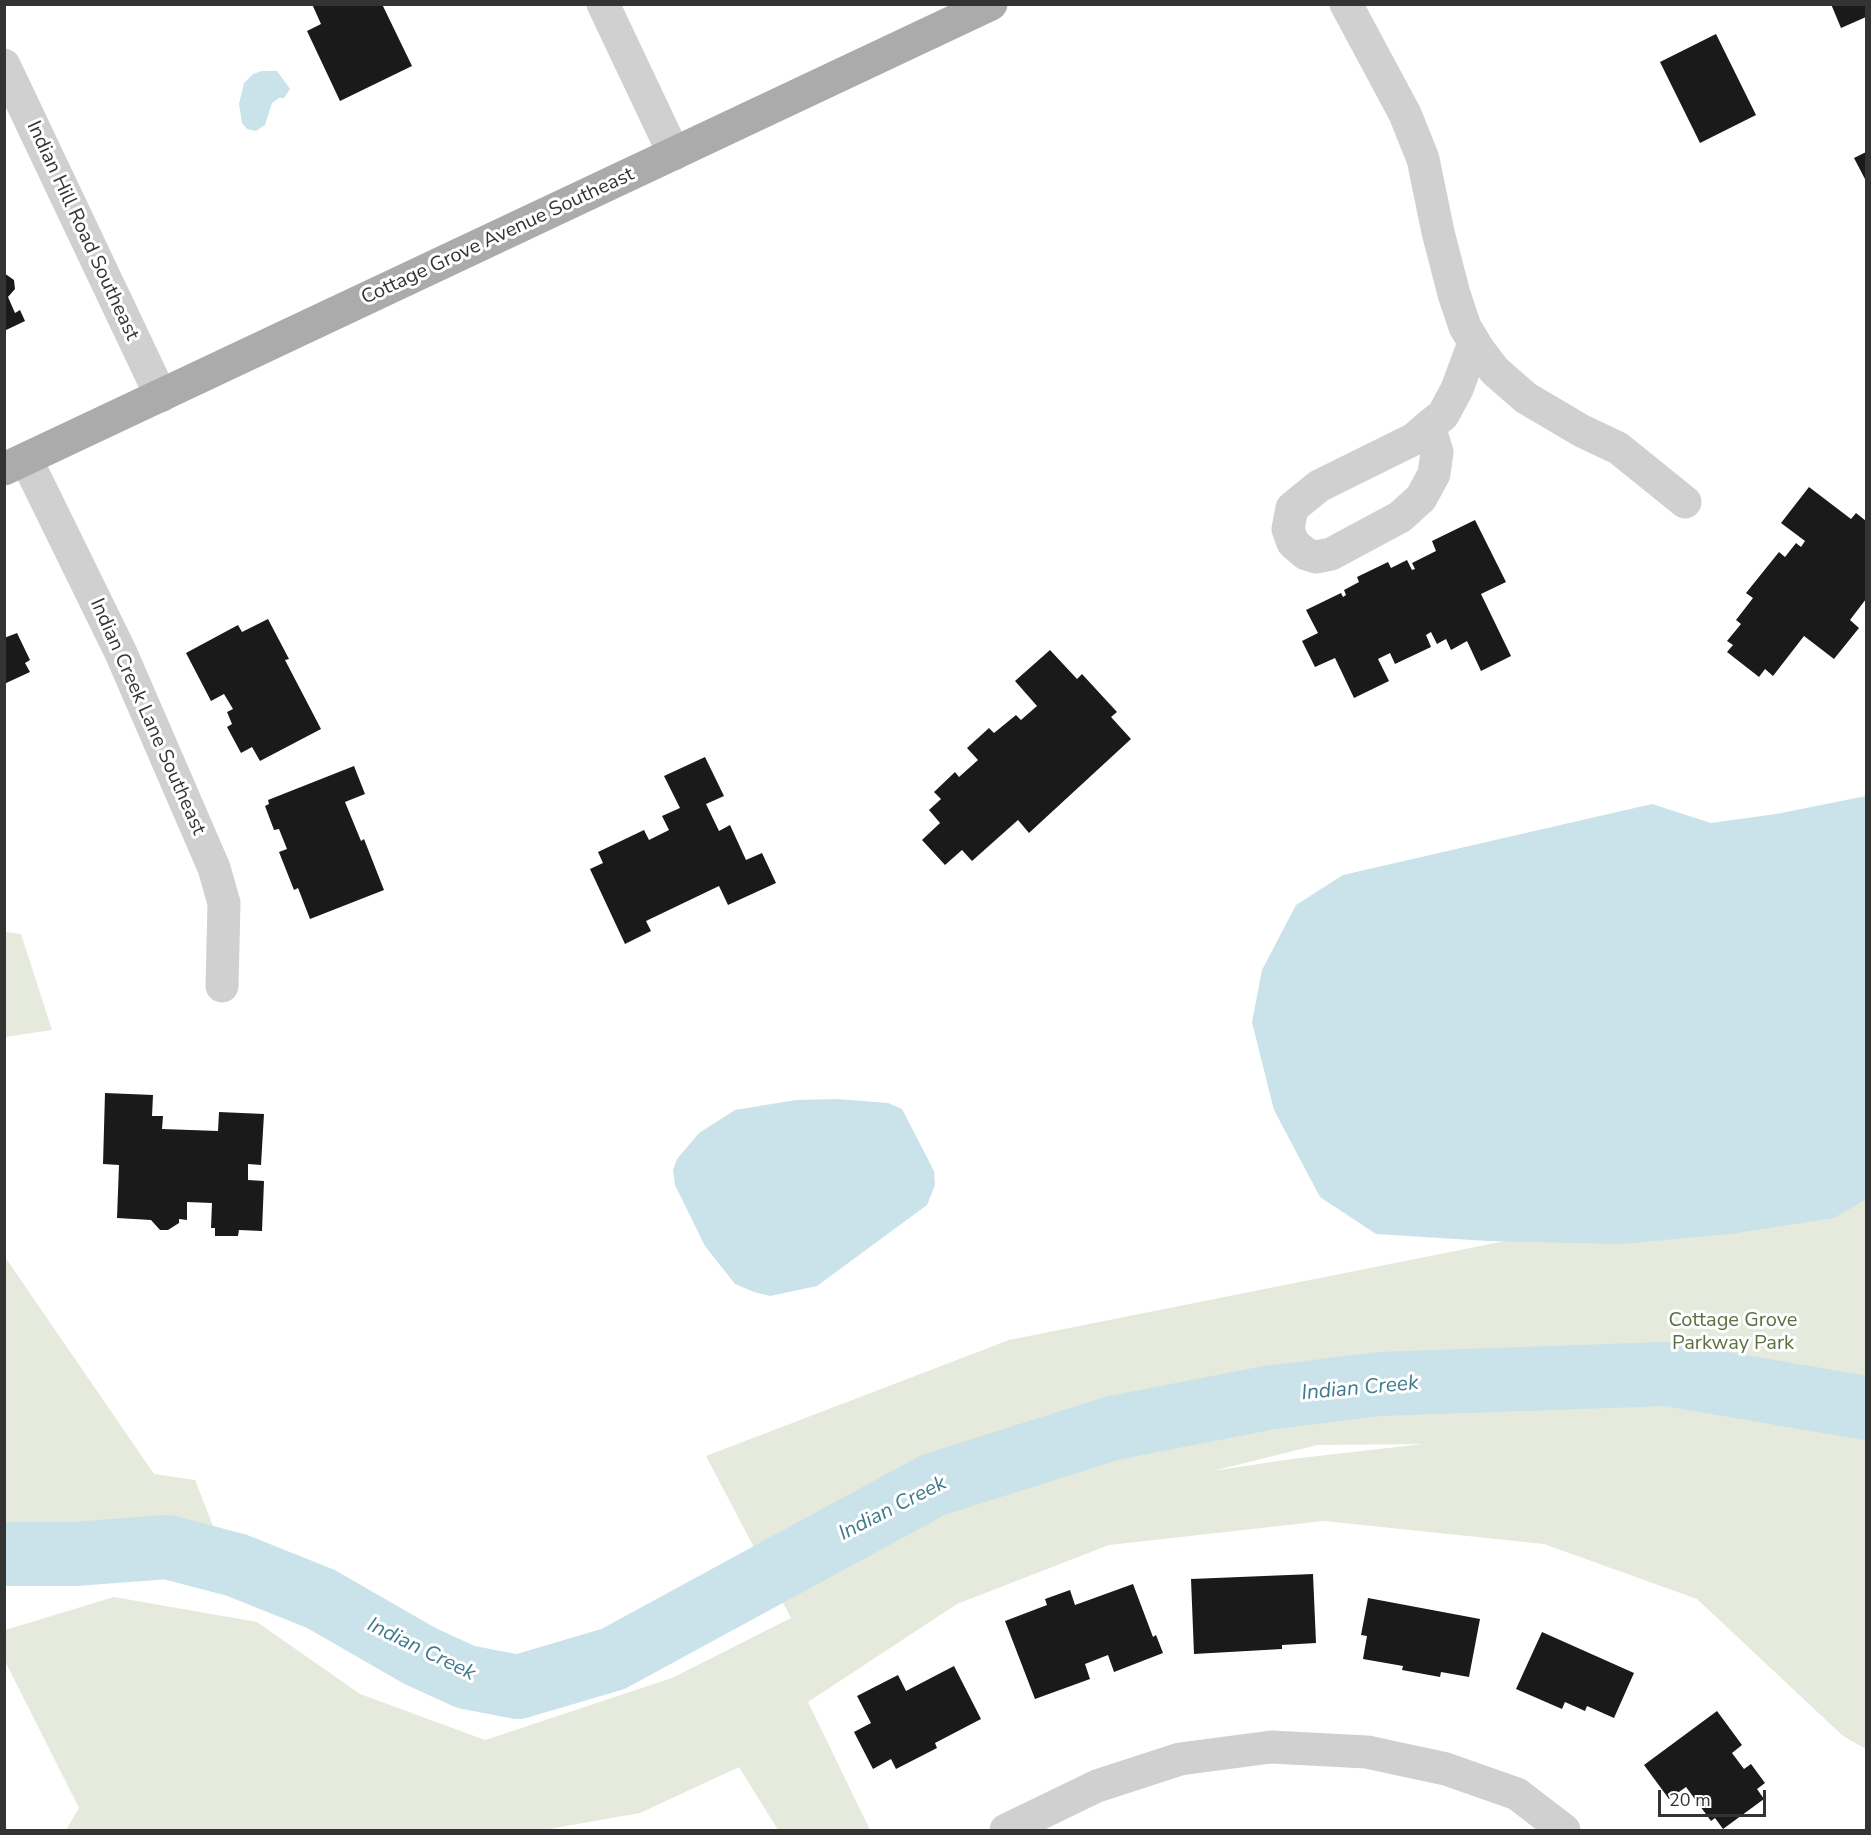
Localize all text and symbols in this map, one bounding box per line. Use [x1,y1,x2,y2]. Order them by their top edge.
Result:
street label: Indian Hill Road Southeast [21,118,143,344]
street label: Cottage Grove Avenue Southeast [358,163,638,311]
street label: Indian Creek Lane Southeast [84,595,210,839]
park label: Cottage Grove Parkway Park [1669,1309,1797,1356]
water label: Indian Creek [1300,1371,1420,1407]
water label: Indian Creek [835,1471,951,1547]
water label: Indian Creek [363,1613,479,1687]
scale bar [1661,1778,1769,1816]
text: 20 m [1669,1788,1711,1812]

